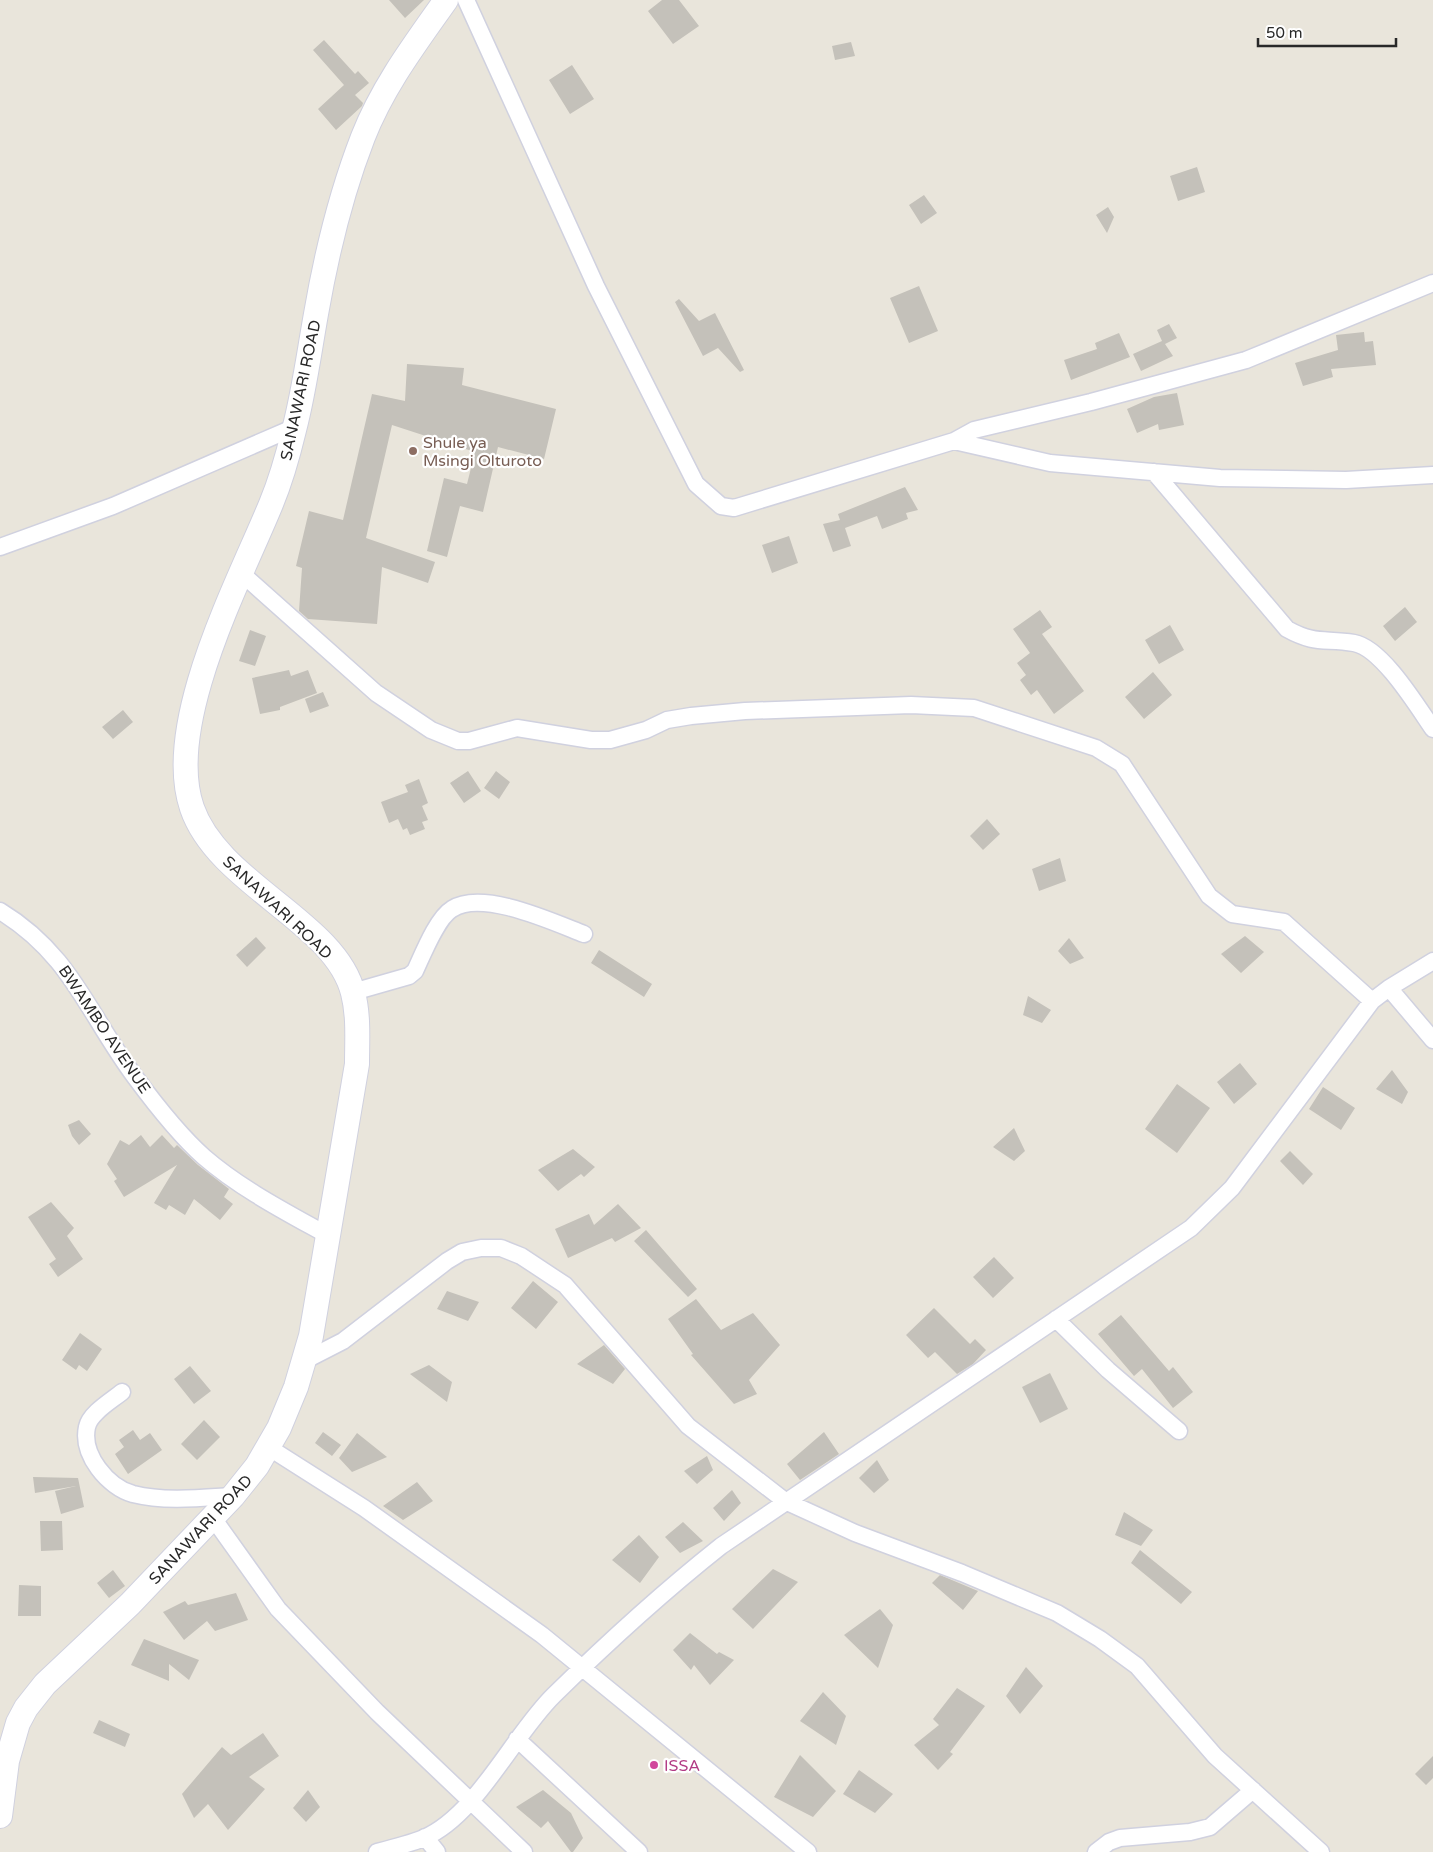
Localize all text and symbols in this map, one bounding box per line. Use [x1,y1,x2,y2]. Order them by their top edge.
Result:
scale bar [1258,15,1396,47]
text: 50 m [1266,24,1303,42]
street label: SANAWARI ROAD [276,318,326,462]
place label: Shule ya Msingi Olturoto [423,433,542,471]
marker: Shule ya Msingi Olturoto [407,445,419,457]
street label: SANAWARI ROAD [218,852,336,964]
street label: BWAMBO AVENUE [54,962,155,1098]
street label: SANAWARI ROAD [145,1471,257,1589]
place label: ISSA [664,1756,700,1776]
marker: ISSA [648,1759,660,1771]

